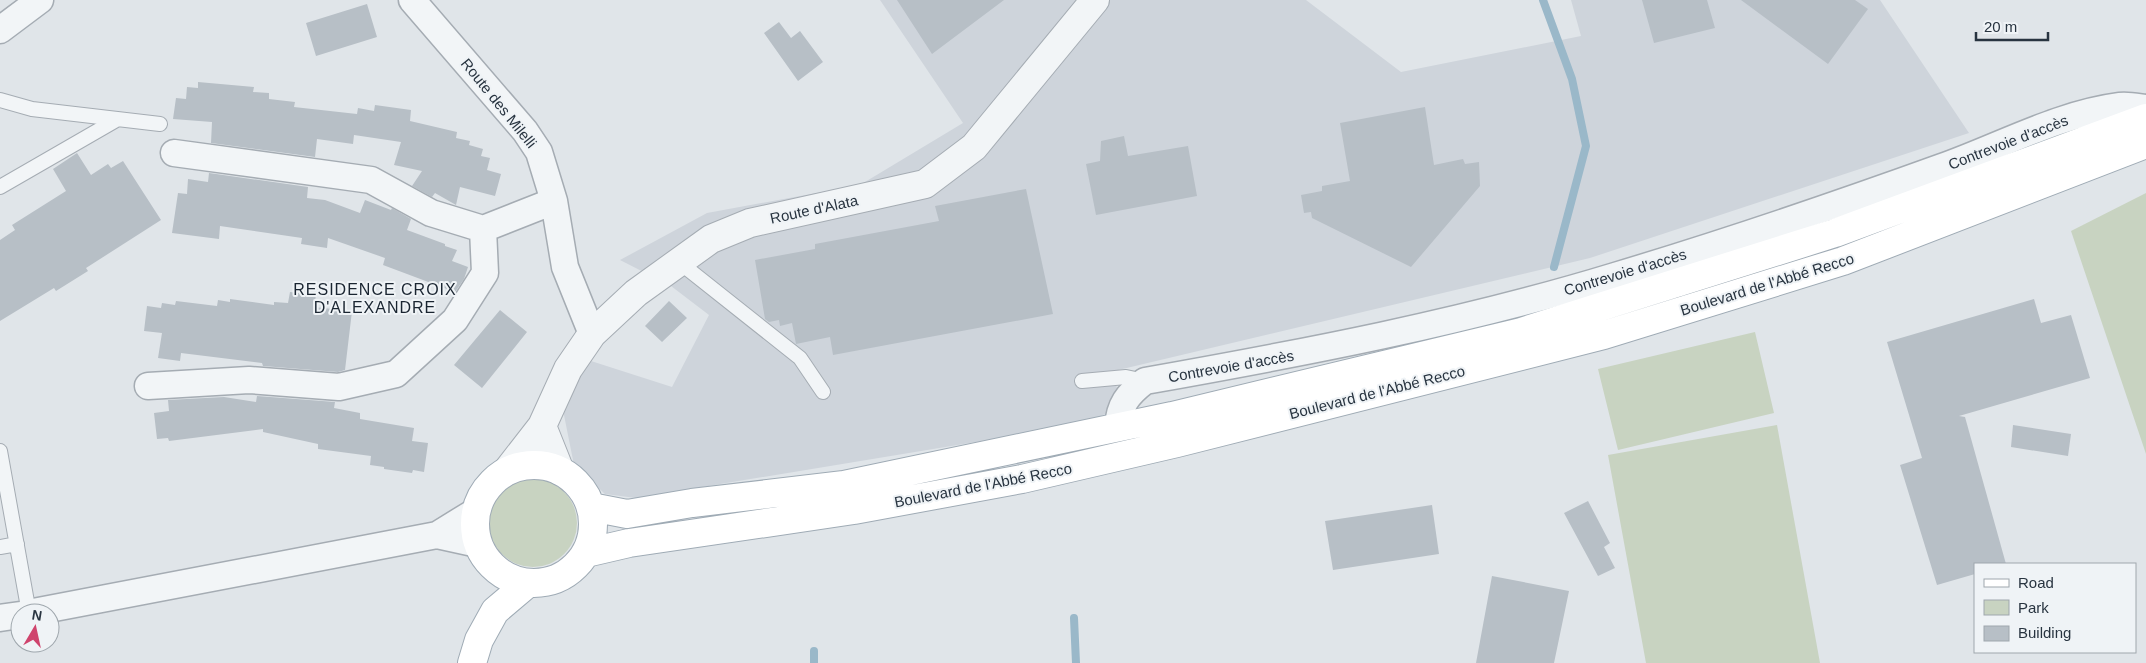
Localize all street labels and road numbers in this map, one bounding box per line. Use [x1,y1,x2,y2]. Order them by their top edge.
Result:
street label: Route des Milelli [458,55,540,151]
street label: Contrevoie d'accès [1946,111,2070,173]
street label: Route d'Alata [768,191,860,227]
street label: Contrevoie d'accès [1562,245,1688,299]
street label: Boulevard de l'Abbé Recco [1678,249,1856,319]
street label: Contrevoie d'accès [1167,347,1295,385]
street label: Boulevard de l'Abbé Recco [1287,362,1467,422]
street label: Boulevard de l'Abbé Recco [893,459,1073,511]

